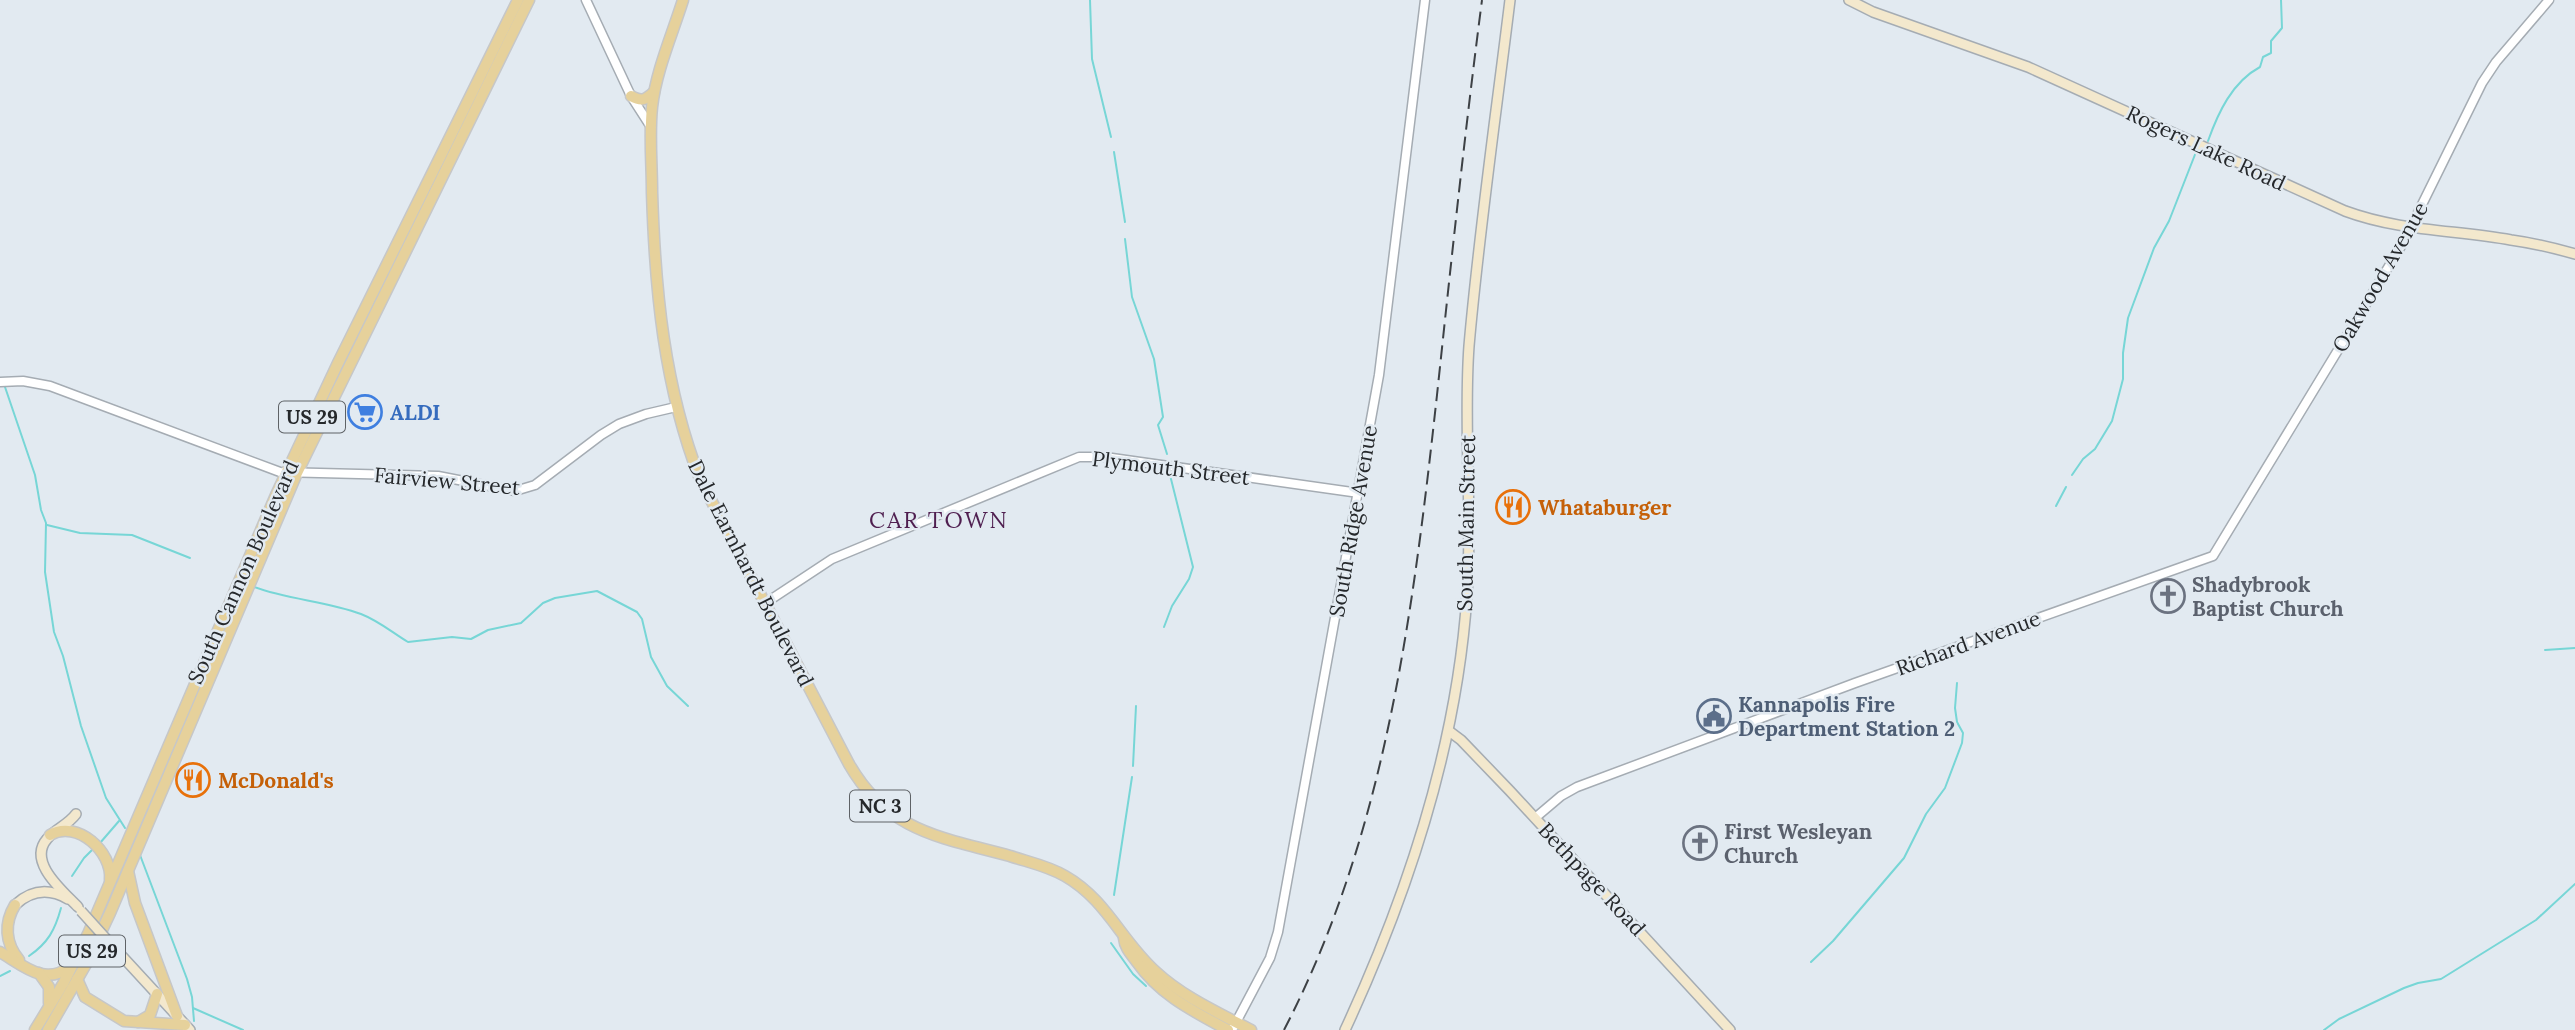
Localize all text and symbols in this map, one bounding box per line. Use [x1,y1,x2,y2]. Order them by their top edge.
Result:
street label: Rogers Lake Road [2122,99,2290,197]
street label: Oakwood Avenue [2326,197,2434,357]
supermarket icon: ALDI [346,393,384,431]
place label: ALDI [390,399,440,426]
road number: US 29 [279,402,345,432]
street label: South Ridge Avenue [1323,423,1383,619]
street label: South Main Street [1451,434,1481,612]
street label: Plymouth Street [1091,445,1252,491]
street label: Dale Earnhardt Boulevard [682,455,820,691]
street label: South Cannon Boulevard [181,456,305,688]
street label: Fairview Street [373,461,522,501]
restaurant icon: Whataburger [1494,488,1532,526]
place label: Whataburger [1538,494,1671,521]
district label: CAR TOWN [869,505,1009,534]
place label: Shadybrook Baptist Church [2192,571,2344,622]
church icon: Shadybrook Baptist Church [2149,577,2187,615]
street label: Richard Avenue [1892,604,2044,682]
place label: Kannapolis Fire Department Station 2 [1738,691,1955,742]
public building icon: Kannapolis Fire Department Station 2 [1695,697,1733,735]
restaurant icon: McDonald's [174,761,212,799]
place label: McDonald's [218,767,334,794]
road number: NC 3 [850,790,910,821]
street label: Bethpage Road [1533,817,1651,941]
place label: First Wesleyan Church [1724,818,1872,869]
church icon: First Wesleyan Church [1681,824,1719,862]
road number: US 29 [59,936,125,967]

